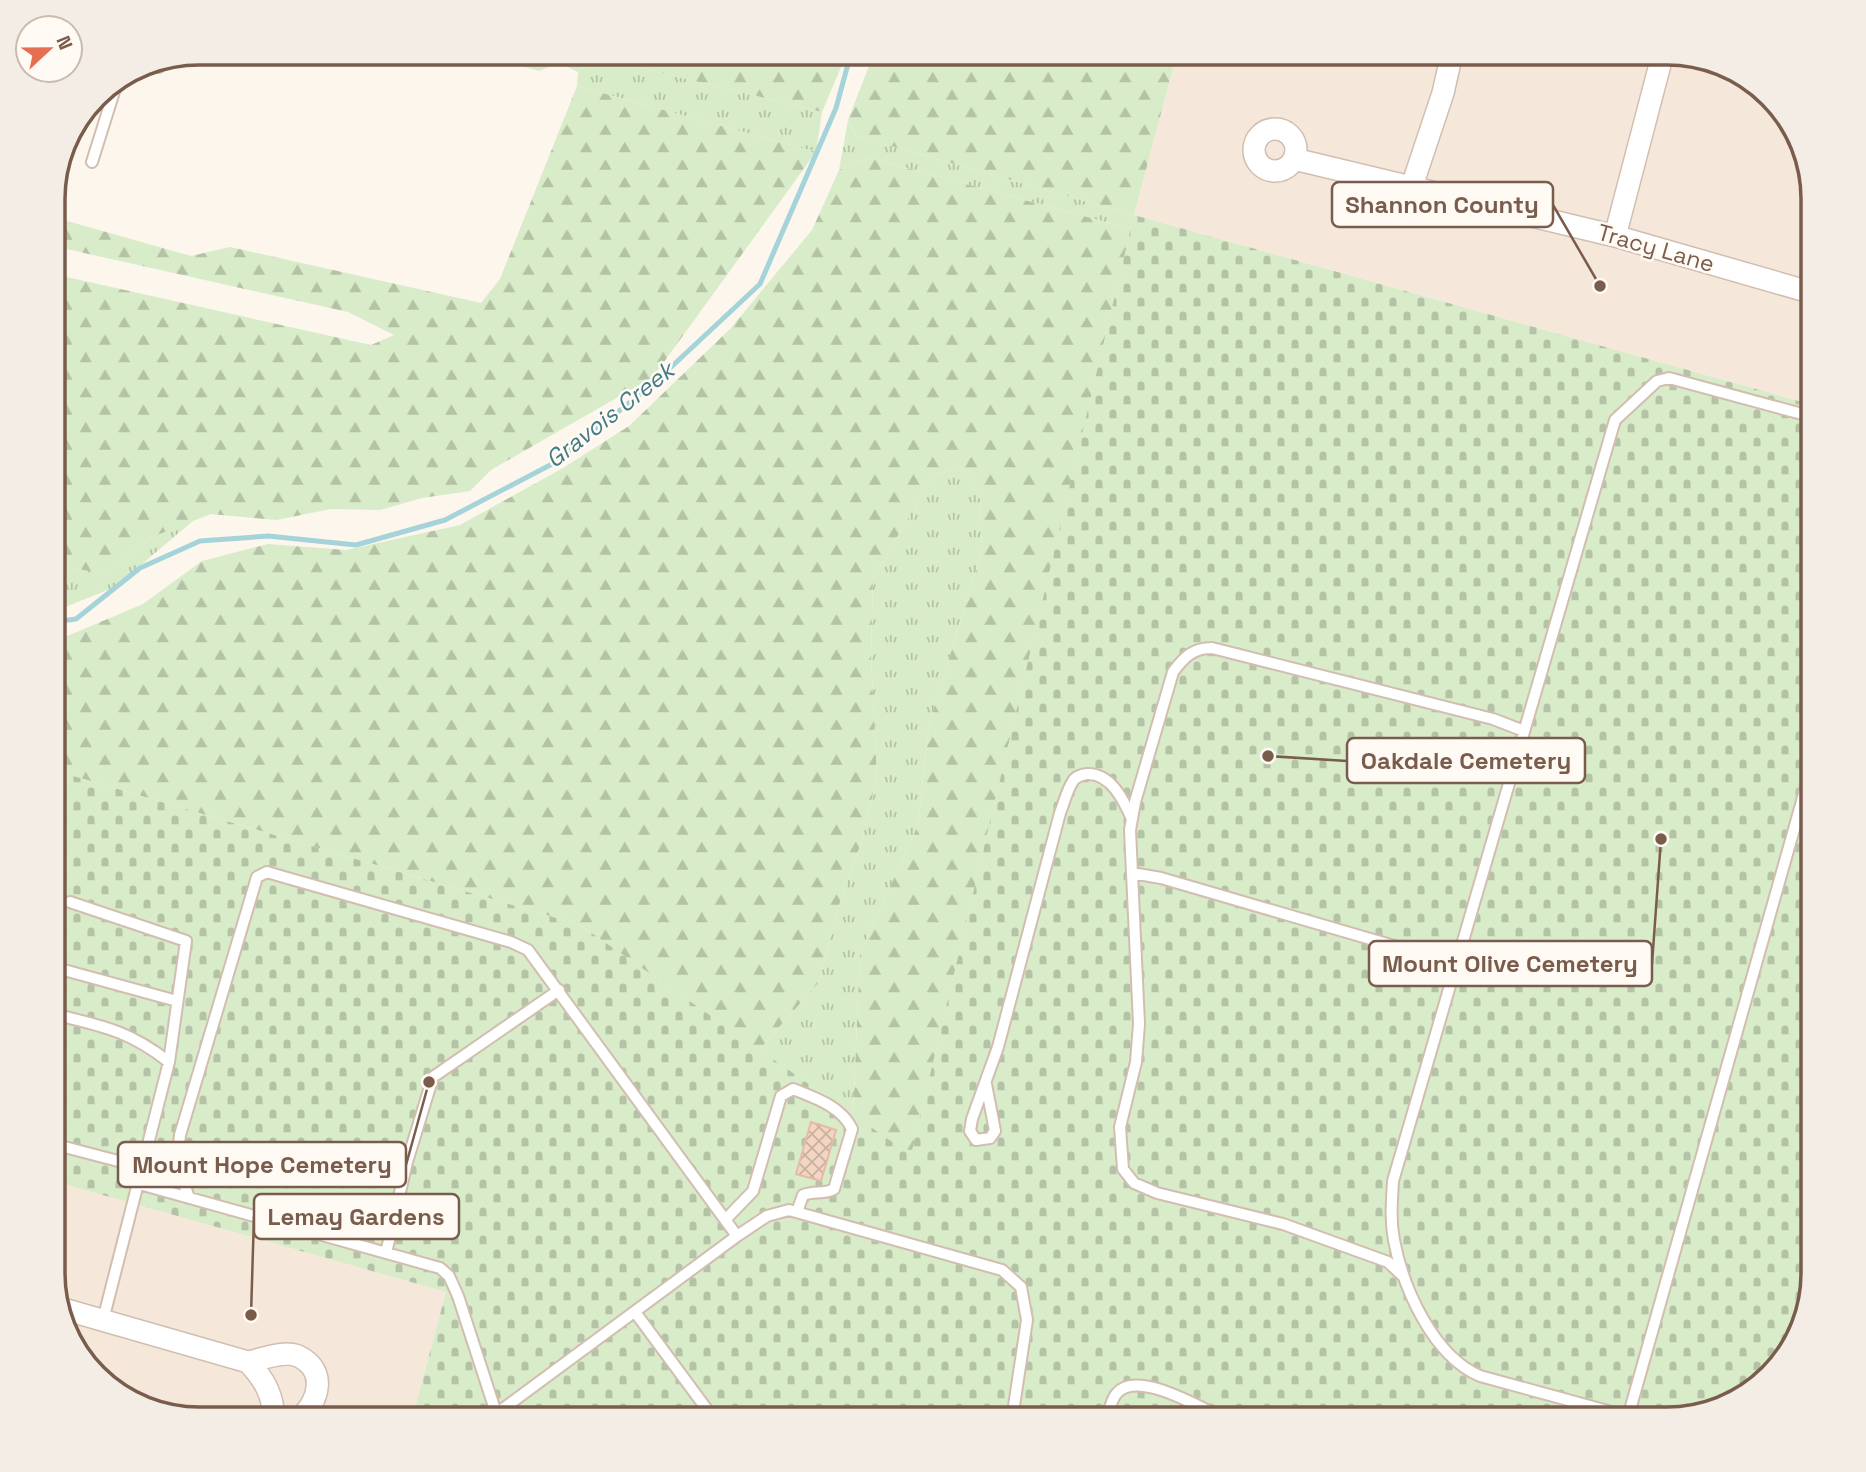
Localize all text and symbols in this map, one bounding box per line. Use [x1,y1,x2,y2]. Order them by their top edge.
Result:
north arrow [14,14,84,84]
text: N [50,32,78,53]
callout: Shannon County [1332,182,1553,227]
text: Shannon County [1345,189,1539,220]
street label: Tracy Lane [1594,217,1718,279]
water label: Gravois Creek [539,353,683,475]
callout: Oakdale Cemetery [1347,738,1585,783]
text: Oakdale Cemetery [1361,745,1571,776]
callout: Mount Olive Cemetery [1369,941,1652,986]
text: Mount Olive Cemetery [1382,948,1638,979]
callout: Mount Hope Cemetery [118,1142,406,1187]
text: Mount Hope Cemetery [132,1149,392,1180]
callout: Lemay Gardens [254,1194,459,1239]
text: Lemay Gardens [267,1201,445,1232]

